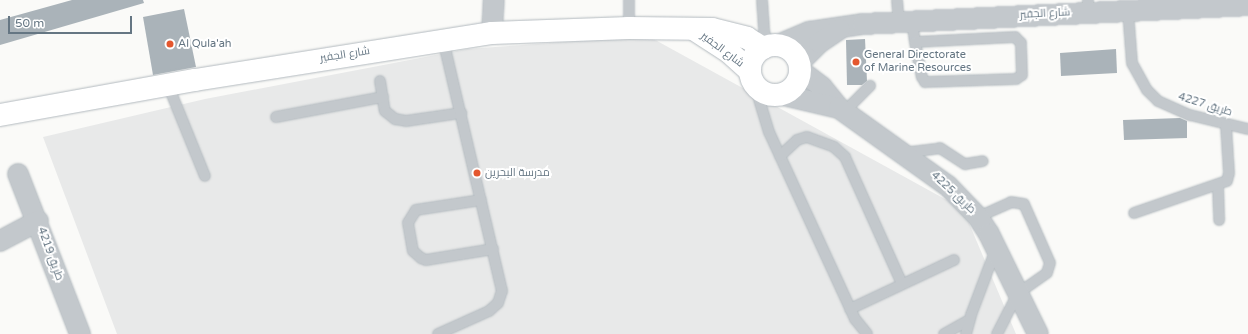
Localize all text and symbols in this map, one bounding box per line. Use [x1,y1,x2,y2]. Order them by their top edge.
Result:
street label: شارع الجفير [1020,6,1070,22]
scale bar [10,8,134,34]
text: 50 m [15,16,44,30]
street label: شارع الجفير [698,30,746,70]
place label: Al Qula'ah [178,37,232,51]
marker: Al Qula'ah [165,39,175,49]
street label: شارع الجفير [319,45,371,65]
place label: General Directorate of Marine Resources [864,49,971,75]
marker: General Directorate of Marine Resources [851,57,861,67]
street label: طريق 4227 [1176,91,1234,119]
place label: مدرسة البحرين [485,166,550,180]
marker: مدرسة البحرين [472,168,482,178]
street label: طريق 4225 [928,169,978,217]
street label: طريق 4219 [34,226,66,282]

